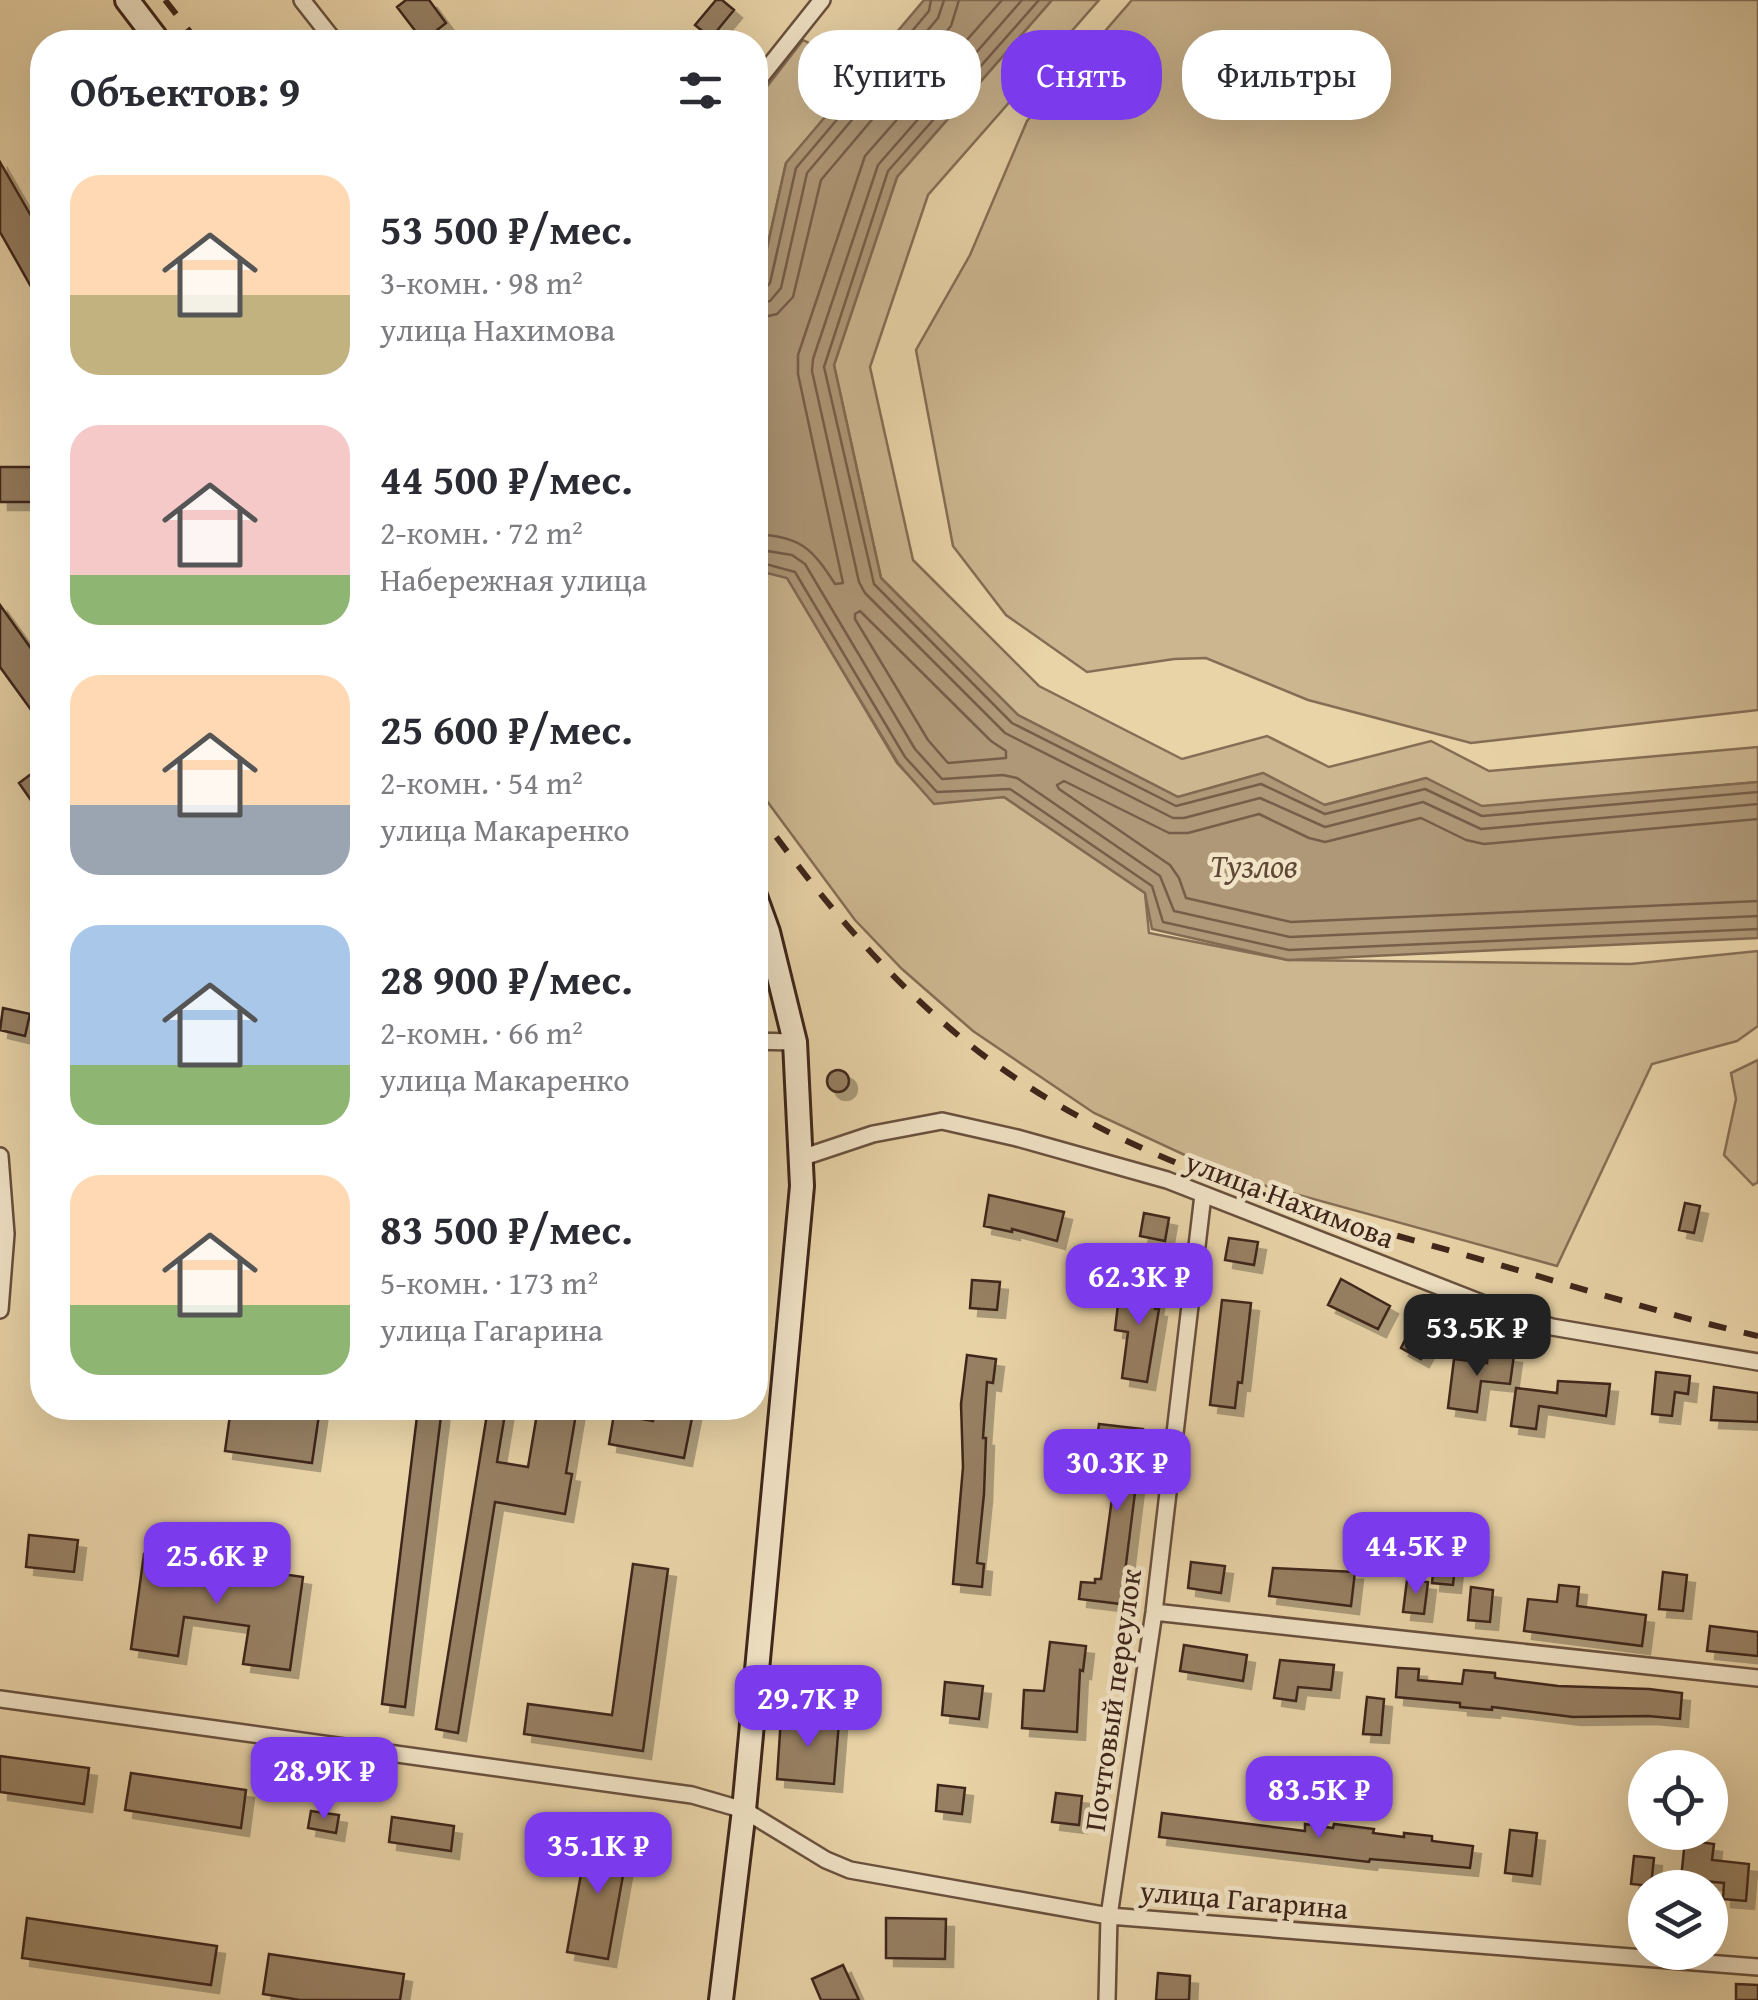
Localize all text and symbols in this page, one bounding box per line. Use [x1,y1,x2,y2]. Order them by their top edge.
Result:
chip: Купить [798,30,981,120]
chip: Снять [1001,30,1162,120]
chip: Фильтры [1182,30,1391,120]
text: Объектов: 9 [70,60,300,121]
icon: filters [673,63,728,118]
text: 53 500 ₽/мес. [380,198,633,259]
icon: home [150,215,270,335]
text: 3-комн. · 98 m² [380,259,583,306]
text: улица Нахимова [380,306,615,353]
text: 44 500 ₽/мес. [380,448,633,509]
icon: home [150,465,270,585]
text: 2-комн. · 72 m² [380,509,583,556]
text: Набережная улица [380,556,647,603]
text: 25 600 ₽/мес. [380,698,633,759]
icon: home [150,715,270,835]
text: 2-комн. · 54 m² [380,759,583,806]
text: улица Макаренко [380,806,630,853]
water label: Тузлов [1210,842,1298,889]
text: 28 900 ₽/мес. [380,948,633,1009]
icon: home [150,965,270,1085]
text: 2-комн. · 66 m² [380,1009,583,1056]
text: улица Макаренко [380,1056,630,1103]
street label: улица Нахимова [1178,1139,1402,1259]
text: 83 500 ₽/мес. [380,1198,633,1259]
icon: home [150,1215,270,1335]
pin: 62.3K ₽ [1047,1243,1231,1328]
text: 62.3K ₽ [1088,1252,1190,1299]
text: 5-комн. · 173 m² [380,1259,598,1306]
pin: 53.5K ₽ [1385,1294,1569,1379]
text: 53.5K ₽ [1426,1303,1528,1350]
text: улица Гагарина [380,1306,603,1353]
pin: 30.3K ₽ [1025,1429,1209,1514]
text: 30.3K ₽ [1066,1438,1168,1485]
pin: 44.5K ₽ [1324,1512,1508,1597]
text: 44.5K ₽ [1365,1521,1467,1568]
pin: 25.6K ₽ [125,1522,309,1607]
text: 25.6K ₽ [166,1531,268,1578]
street label: Почтовый переулок [1072,1566,1152,1834]
pin: 29.7K ₽ [716,1665,900,1750]
text: 29.7K ₽ [757,1674,859,1721]
pin: 28.9K ₽ [232,1737,416,1822]
text: 28.9K ₽ [273,1746,375,1793]
map controls [1628,1750,1728,1970]
button: locate [1628,1750,1728,1850]
pin: 83.5K ₽ [1227,1756,1411,1841]
text: 83.5K ₽ [1268,1765,1370,1812]
pin: 35.1K ₽ [506,1812,690,1897]
text: 35.1K ₽ [547,1821,649,1868]
street label: улица Гагарина [1137,1868,1351,1930]
button: layers [1628,1870,1728,1970]

